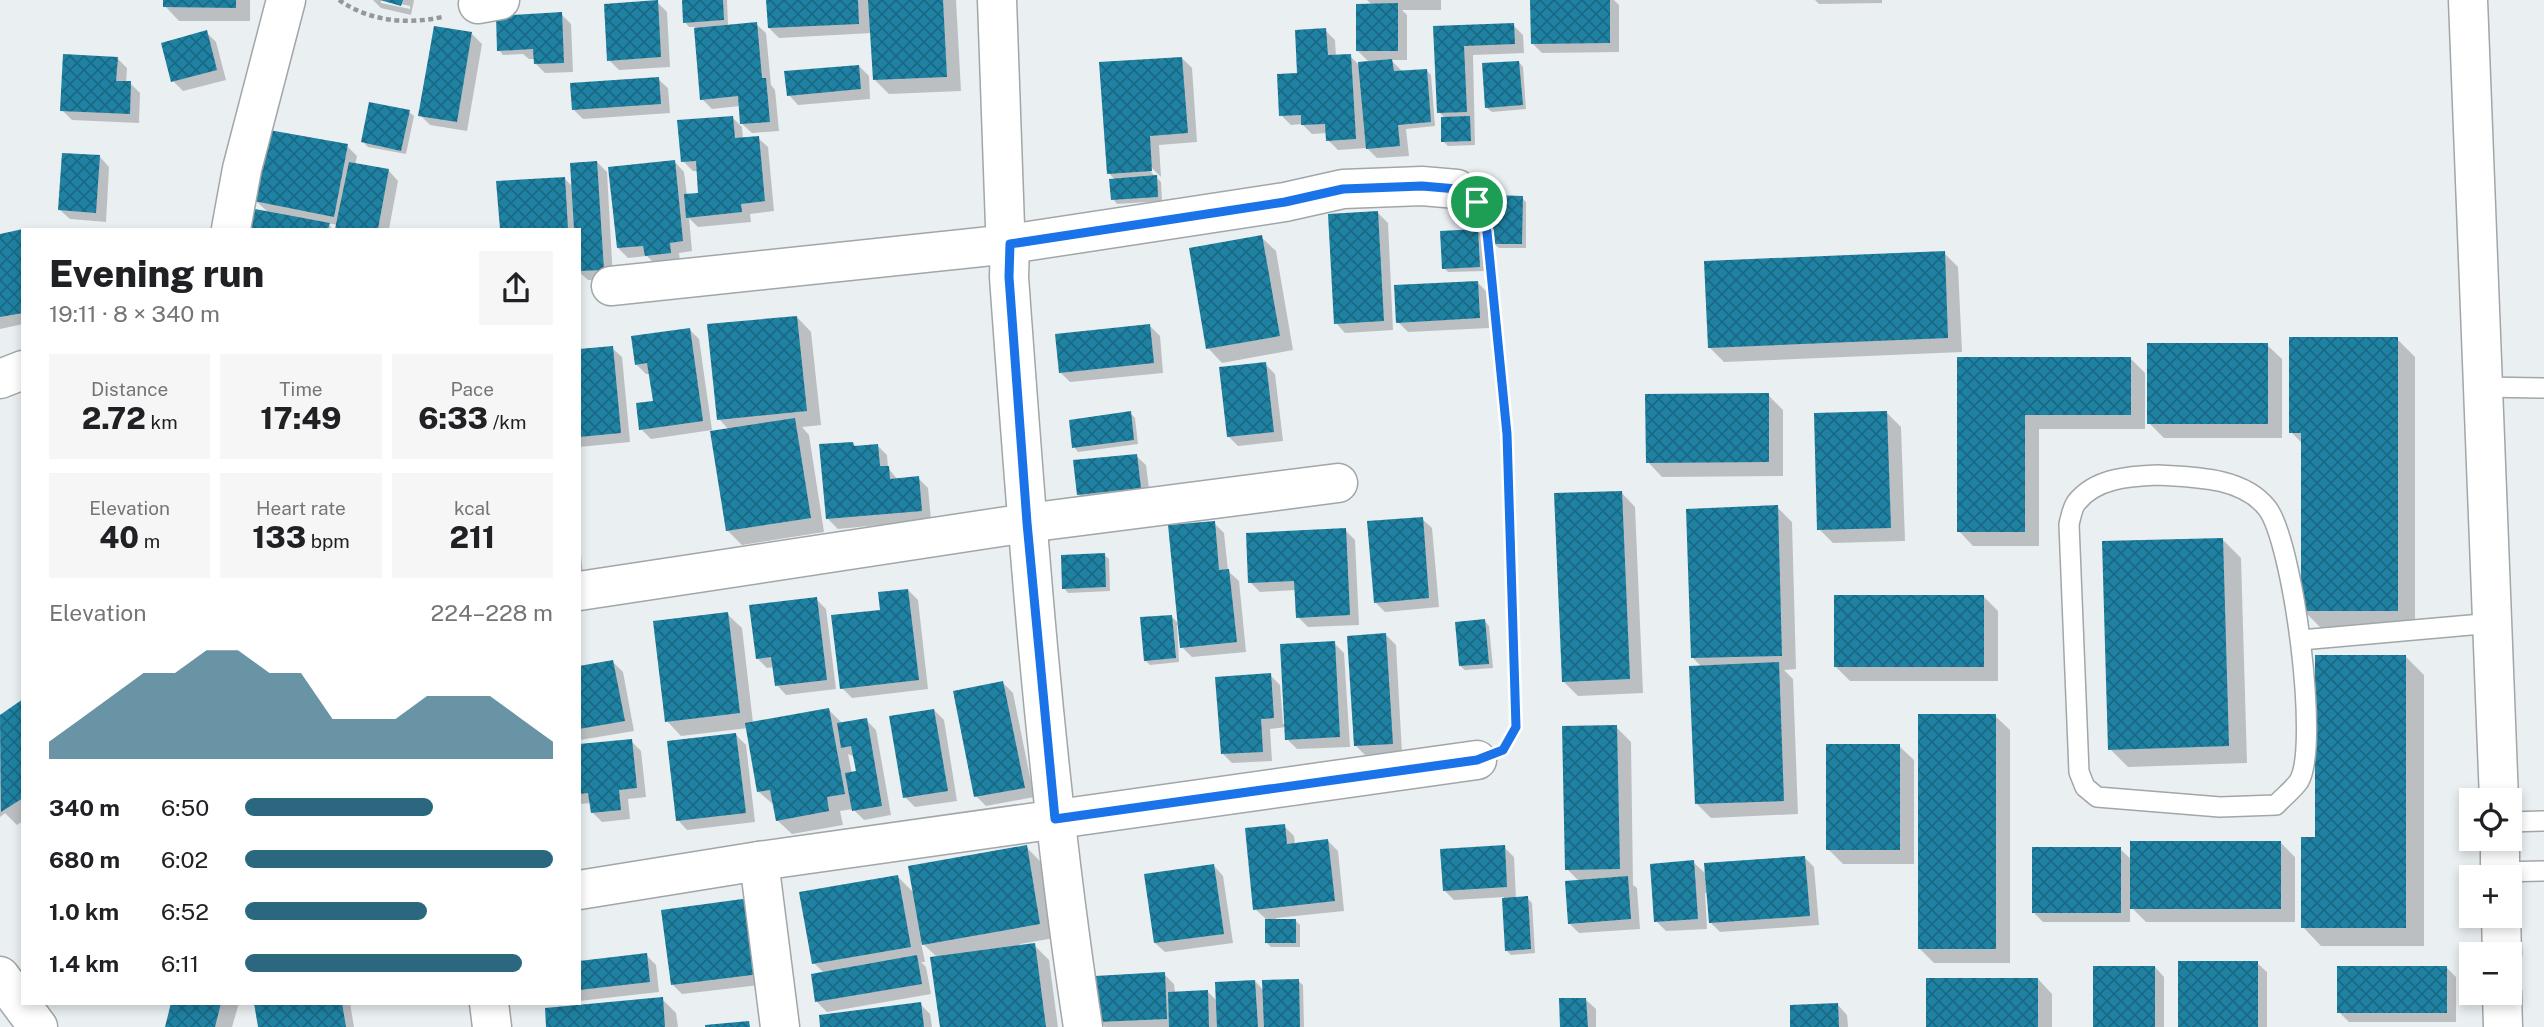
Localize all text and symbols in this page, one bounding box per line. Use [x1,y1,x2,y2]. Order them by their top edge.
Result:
pin [1447,172,1507,232]
icon: arrive [1458,183,1496,221]
text: Evening run [49,251,264,296]
button: share [479,251,553,325]
text: 19:11 · 8 × 340 m [49,300,220,327]
text: Distance [91,378,168,400]
text: Time [279,378,323,400]
text: Pace [451,378,494,400]
text: 2.72 [82,400,146,436]
text: 17:49 [260,400,342,436]
text: 6:33 [418,400,488,436]
text: km [146,411,178,433]
text: /km [488,411,526,433]
text: Elevation [89,497,170,519]
text: Heart rate [256,497,346,519]
text: kcal [454,497,491,519]
text: 40 [99,519,139,555]
text: 133 [252,519,306,555]
text: 211 [449,519,495,555]
text: m [139,530,160,552]
text: bpm [306,530,350,552]
text: Elevation [49,599,147,626]
text: 224–228 m [431,599,553,626]
map controls [2459,788,2522,1005]
button: locate [2459,788,2522,851]
text: 340 m [49,794,120,821]
text: 6:50 [161,794,209,821]
text: 680 m [49,846,120,873]
text: 6:02 [161,846,208,873]
button: + [2459,865,2522,928]
text: 1.0 km [49,898,119,925]
text: 6:52 [161,898,209,925]
button: − [2459,942,2522,1005]
text: 1.4 km [49,950,119,977]
text: 6:11 [161,950,199,977]

